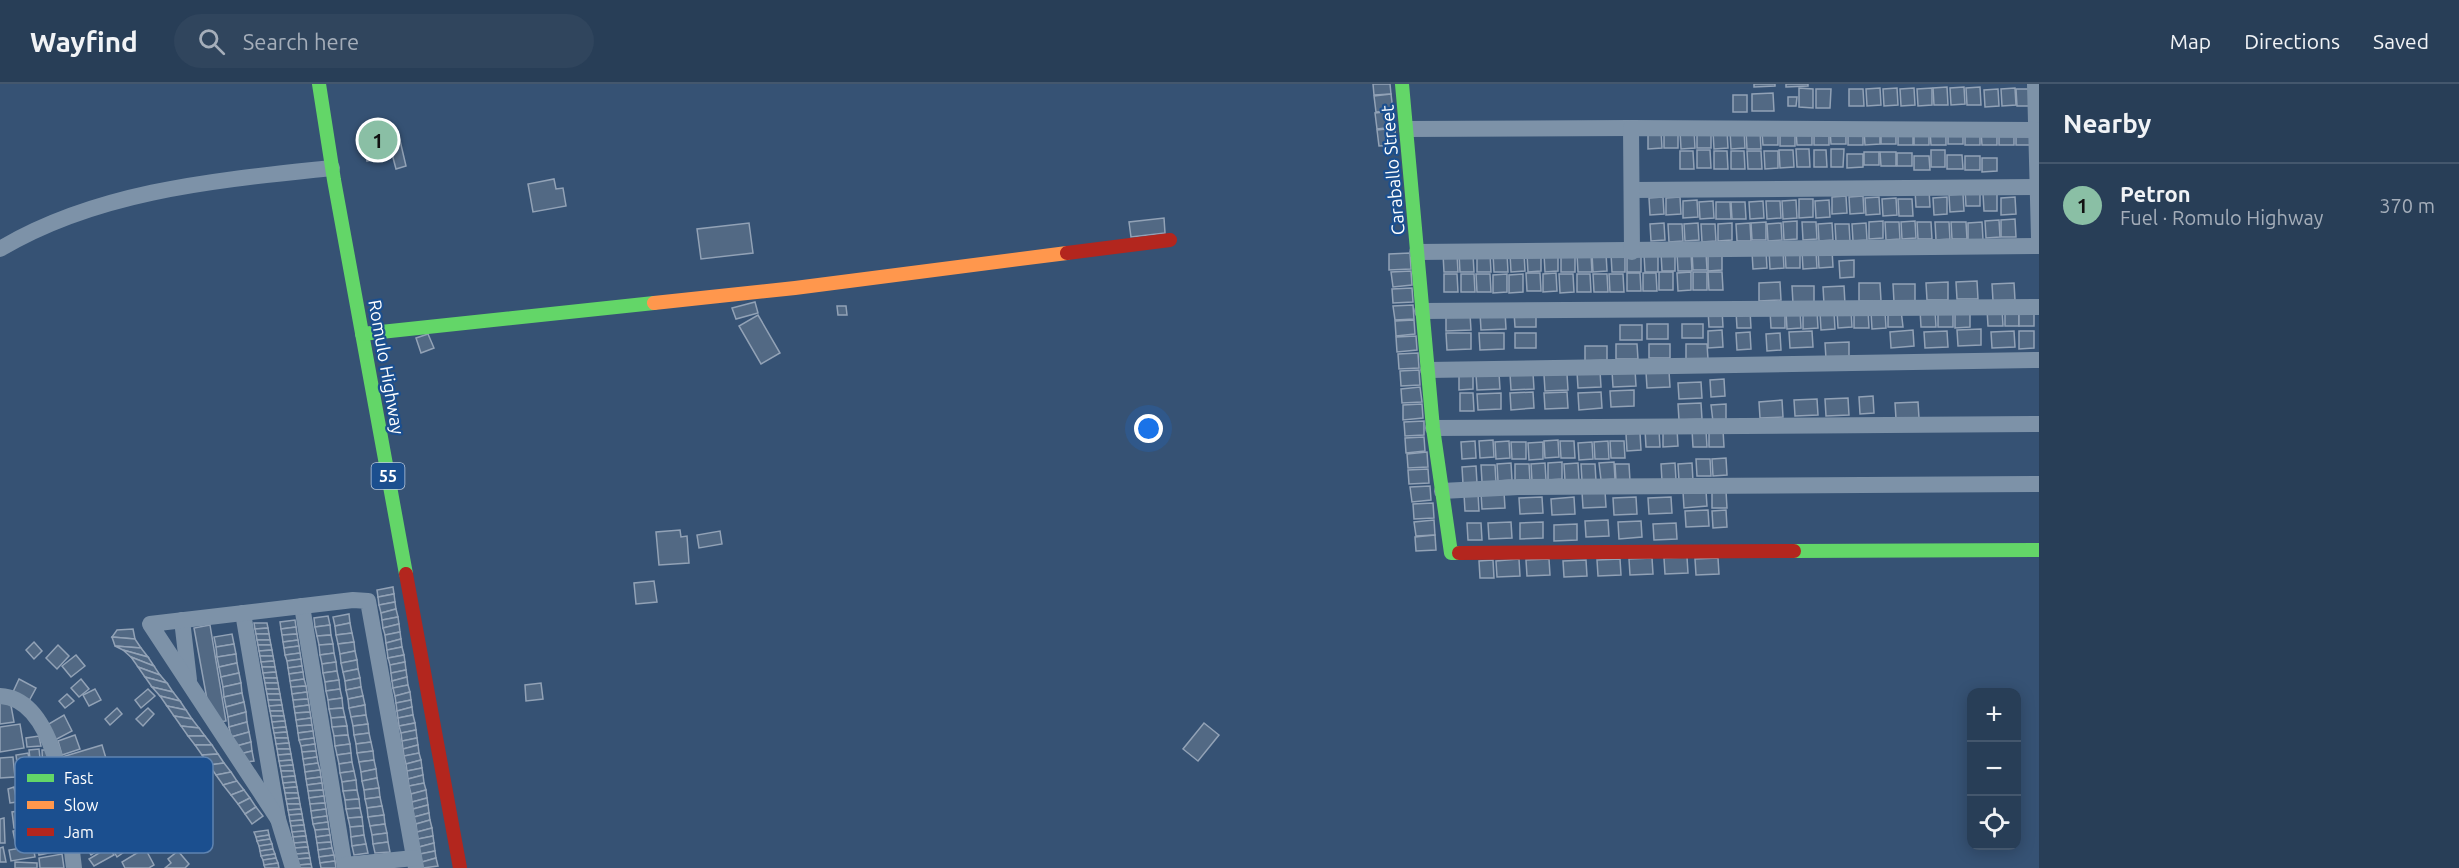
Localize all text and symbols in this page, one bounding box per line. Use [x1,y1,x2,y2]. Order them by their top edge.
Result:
search box [174,14,594,68]
icon: search [195,25,228,58]
text: Wayfind [30,26,138,57]
text: Search here [243,29,359,54]
text: Map [2170,29,2211,53]
text: Directions [2244,29,2340,53]
text: Saved [2373,29,2429,53]
street label: Caraballo Street [1376,104,1408,236]
text: Nearby [2063,109,2151,138]
pin: 1 [358,118,398,162]
text: Petron [2120,181,2191,206]
text: 1 [2077,194,2088,217]
text: 370 m [2379,194,2435,217]
text: Fuel · Romulo Highway [2120,206,2323,229]
street label: Romulo Highway [365,298,409,436]
your location [1134,414,1163,443]
road number: 55 [372,463,404,489]
map controls [1967,688,2021,850]
button: + [1967,688,2021,742]
button: − [1967,742,2021,796]
legend [15,757,213,853]
text: Fast [64,769,94,787]
text: Slow [64,796,99,814]
button: locate [1967,796,2021,850]
text: Jam [64,823,94,841]

